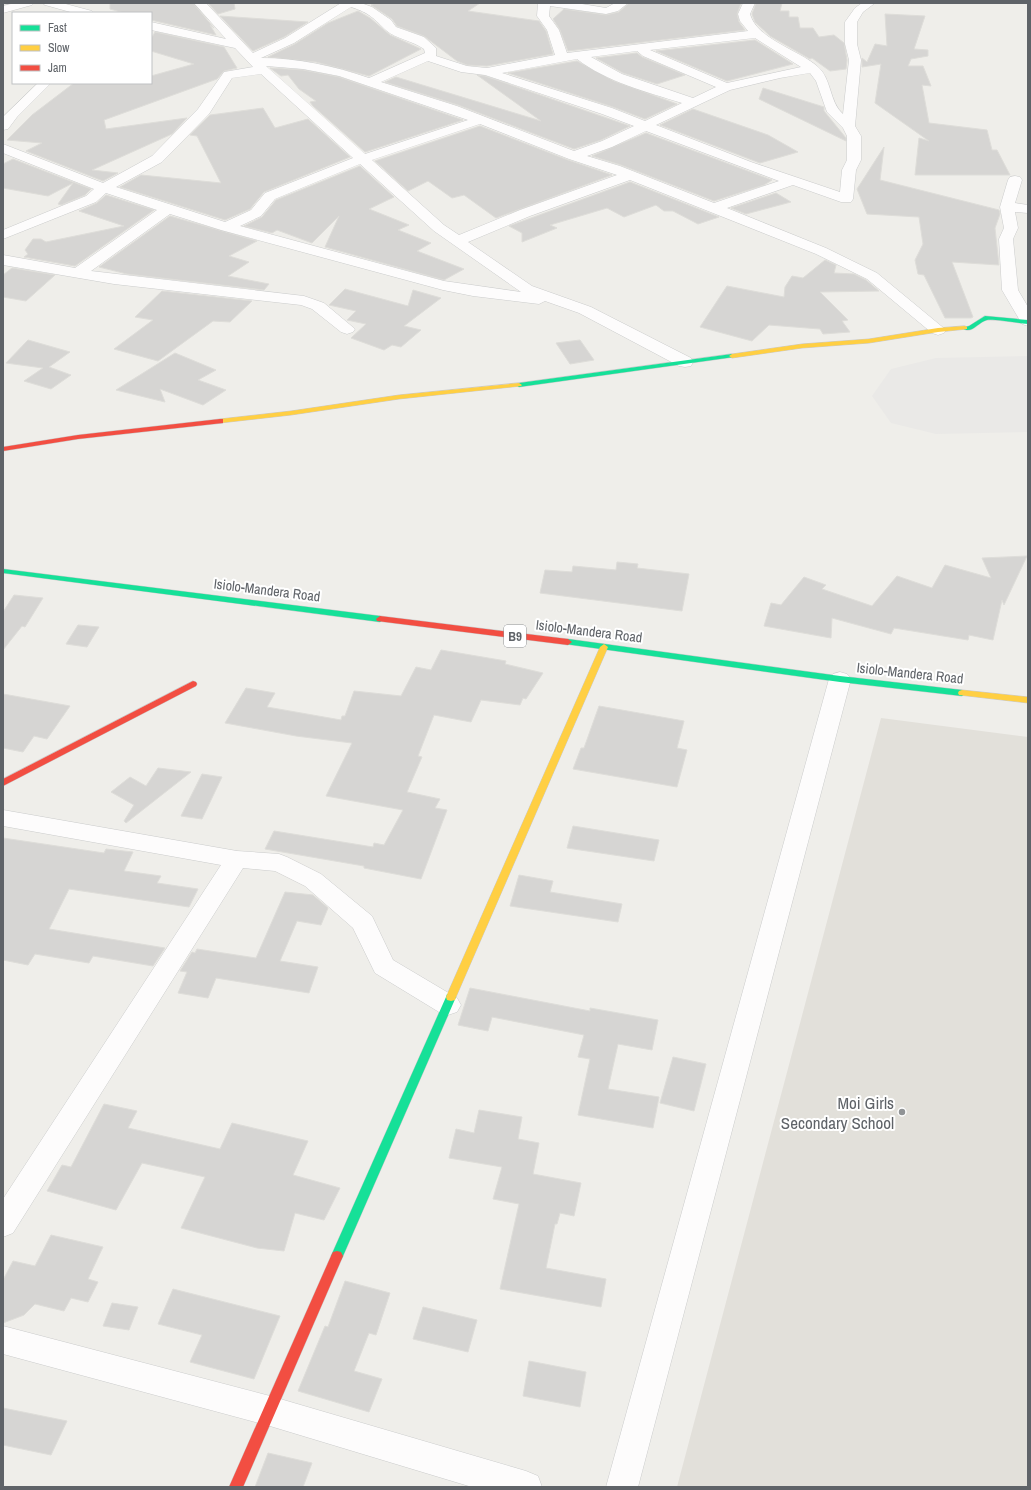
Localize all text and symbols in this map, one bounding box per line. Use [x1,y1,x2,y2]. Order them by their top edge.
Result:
legend [12,12,152,84]
text: Fast [48,20,67,36]
text: Slow [48,40,70,56]
text: Jam [48,60,67,76]
street label: Isiolo-Mandera Road [213,575,321,605]
street label: Isiolo-Mandera Road [535,616,643,646]
road number: B9 [504,625,526,647]
street label: Isiolo-Mandera Road [856,658,964,688]
place label: Moi Girls Secondary School [781,1091,894,1134]
marker: Moi Girls Secondary School [897,1107,907,1117]

